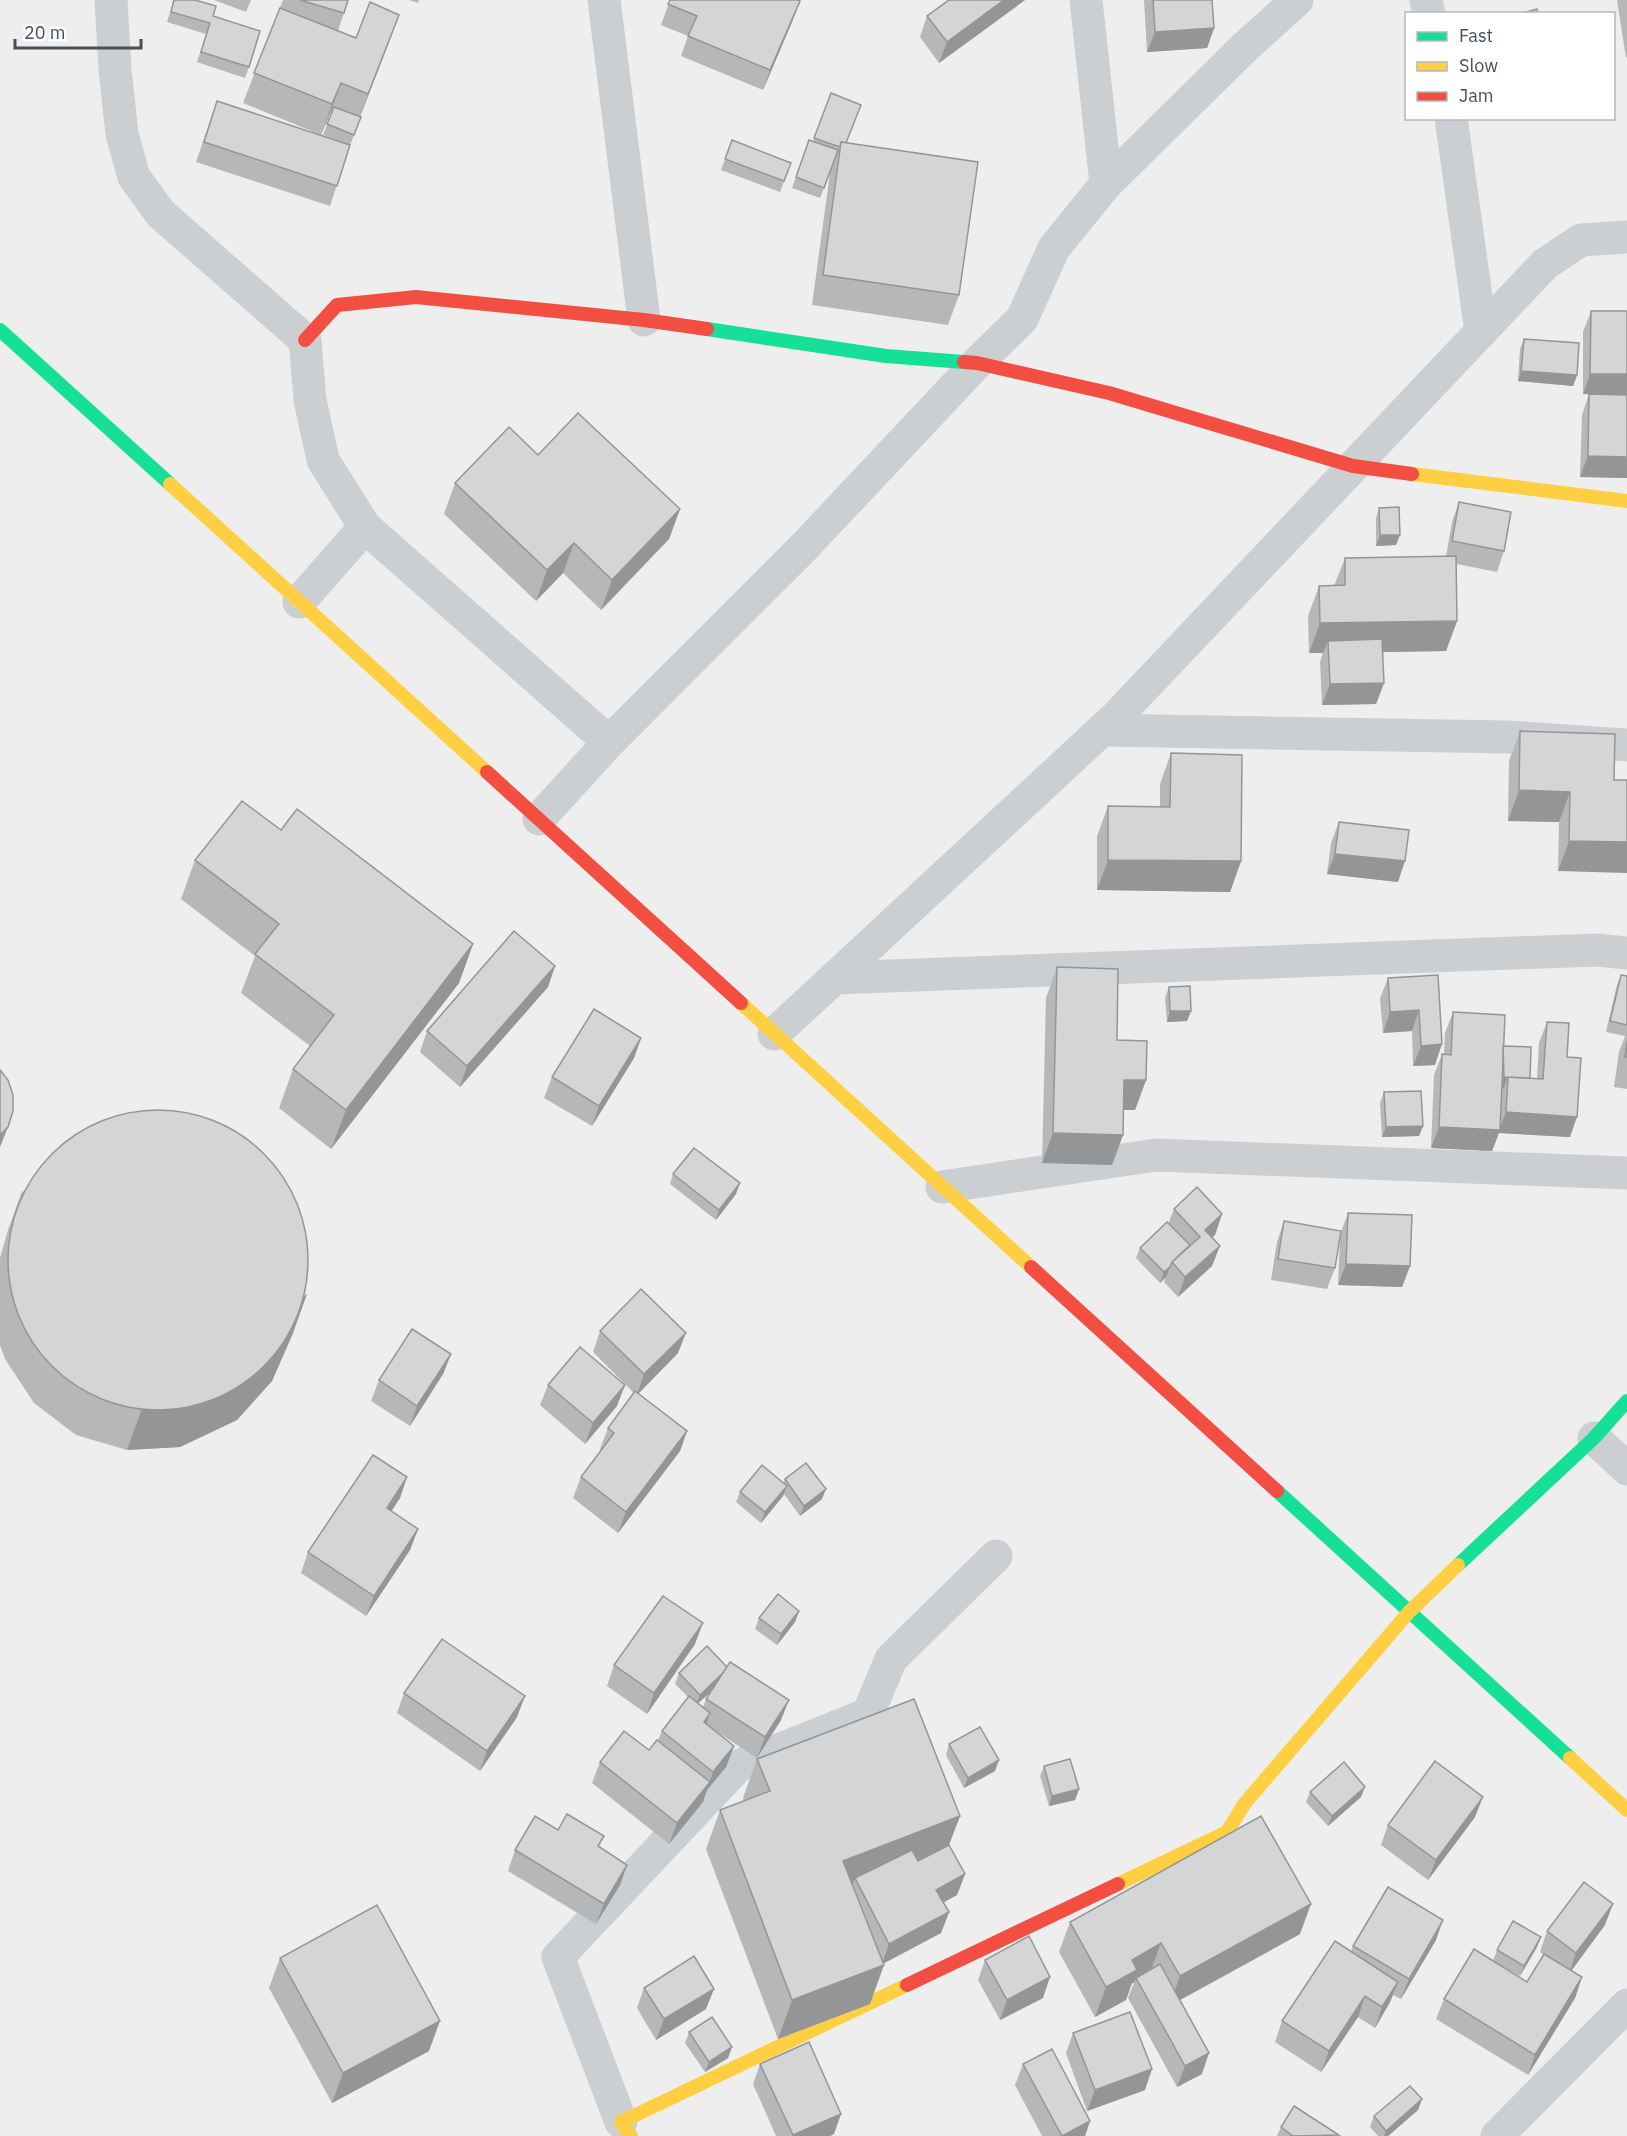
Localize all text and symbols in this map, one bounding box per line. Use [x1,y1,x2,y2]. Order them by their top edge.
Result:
scale bar [15,12,141,50]
legend [1405,12,1615,120]
text: 20 m [24,21,66,44]
text: Fast [1459,24,1493,47]
text: Slow [1459,54,1498,77]
text: Jam [1459,84,1494,107]

